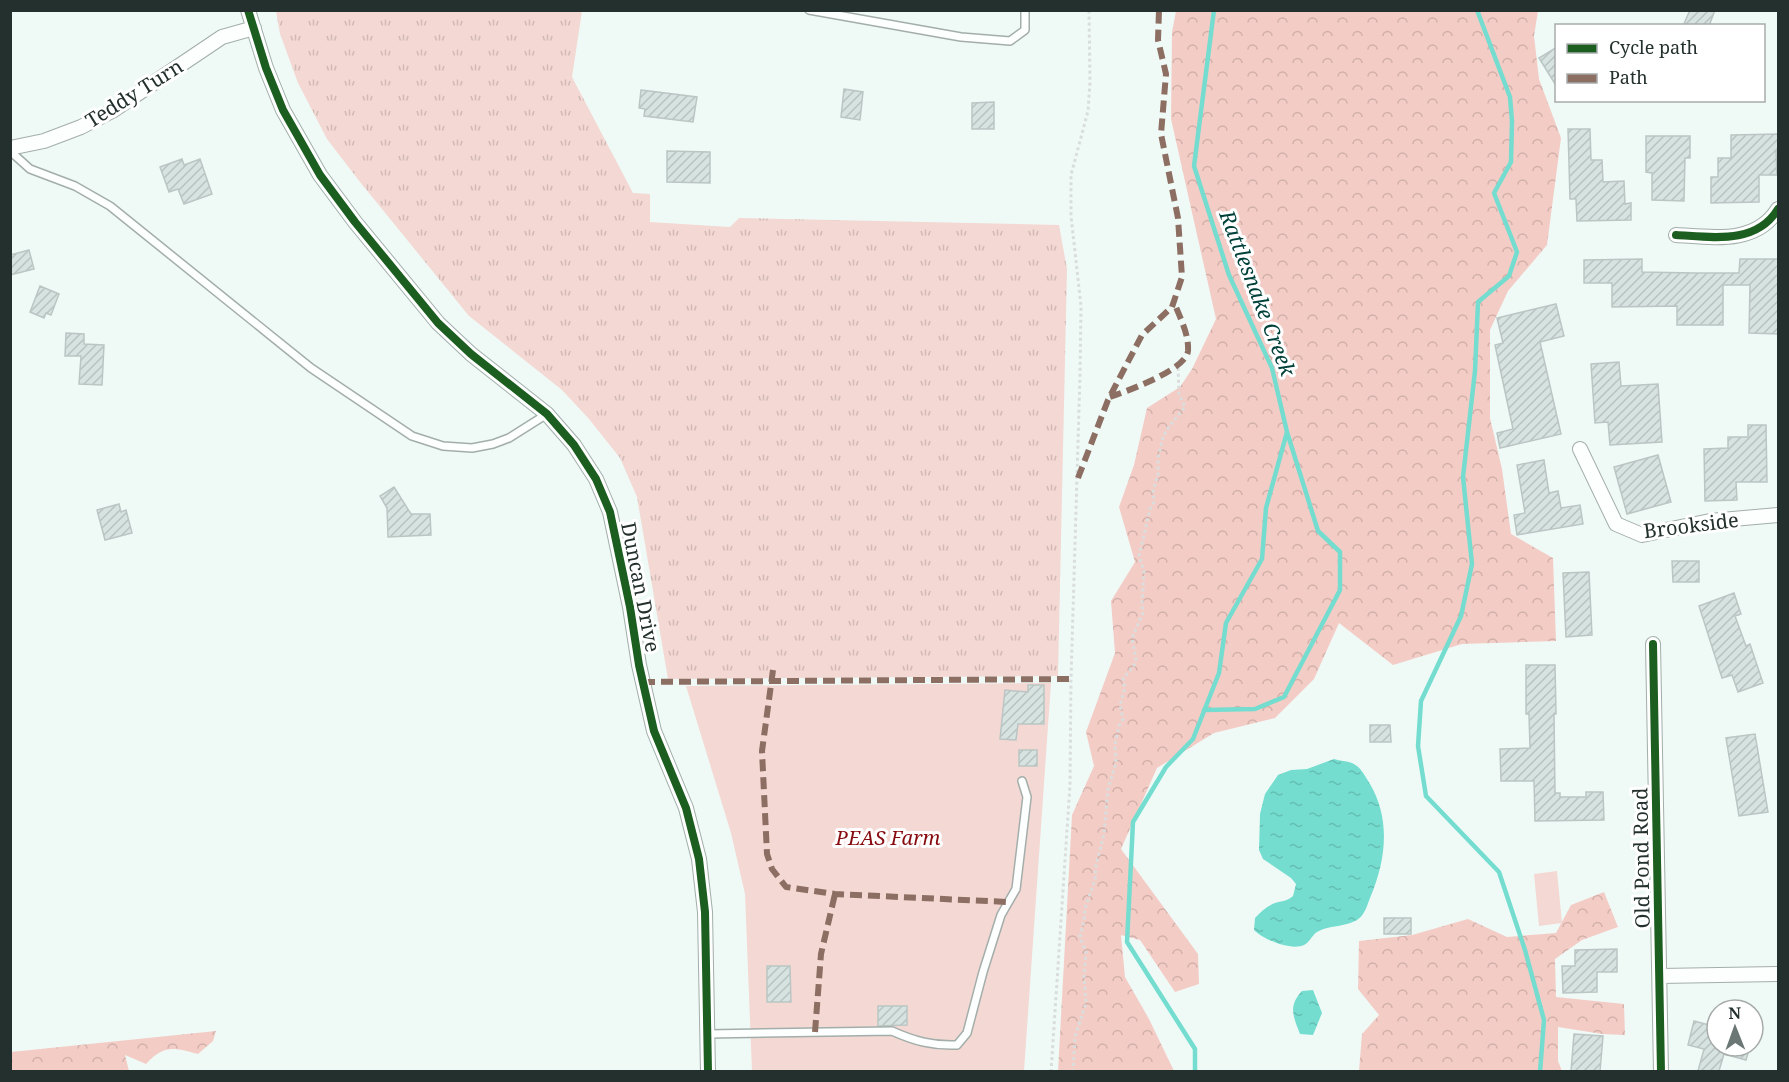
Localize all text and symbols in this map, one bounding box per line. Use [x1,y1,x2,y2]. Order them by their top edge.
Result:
legend [1555,24,1765,102]
text: Cycle path [1609,35,1698,59]
street label: Teddy Turn [80,52,188,134]
text: Path [1609,65,1648,89]
water label: Rattlesnake Creek [1213,205,1303,381]
street label: Brookside [1642,506,1740,544]
street label: Duncan Drive [615,520,667,654]
street label: Old Pond Road [1626,787,1656,929]
park label: PEAS Farm [835,824,941,851]
north arrow [1705,998,1765,1058]
text: N [1728,1002,1742,1024]

